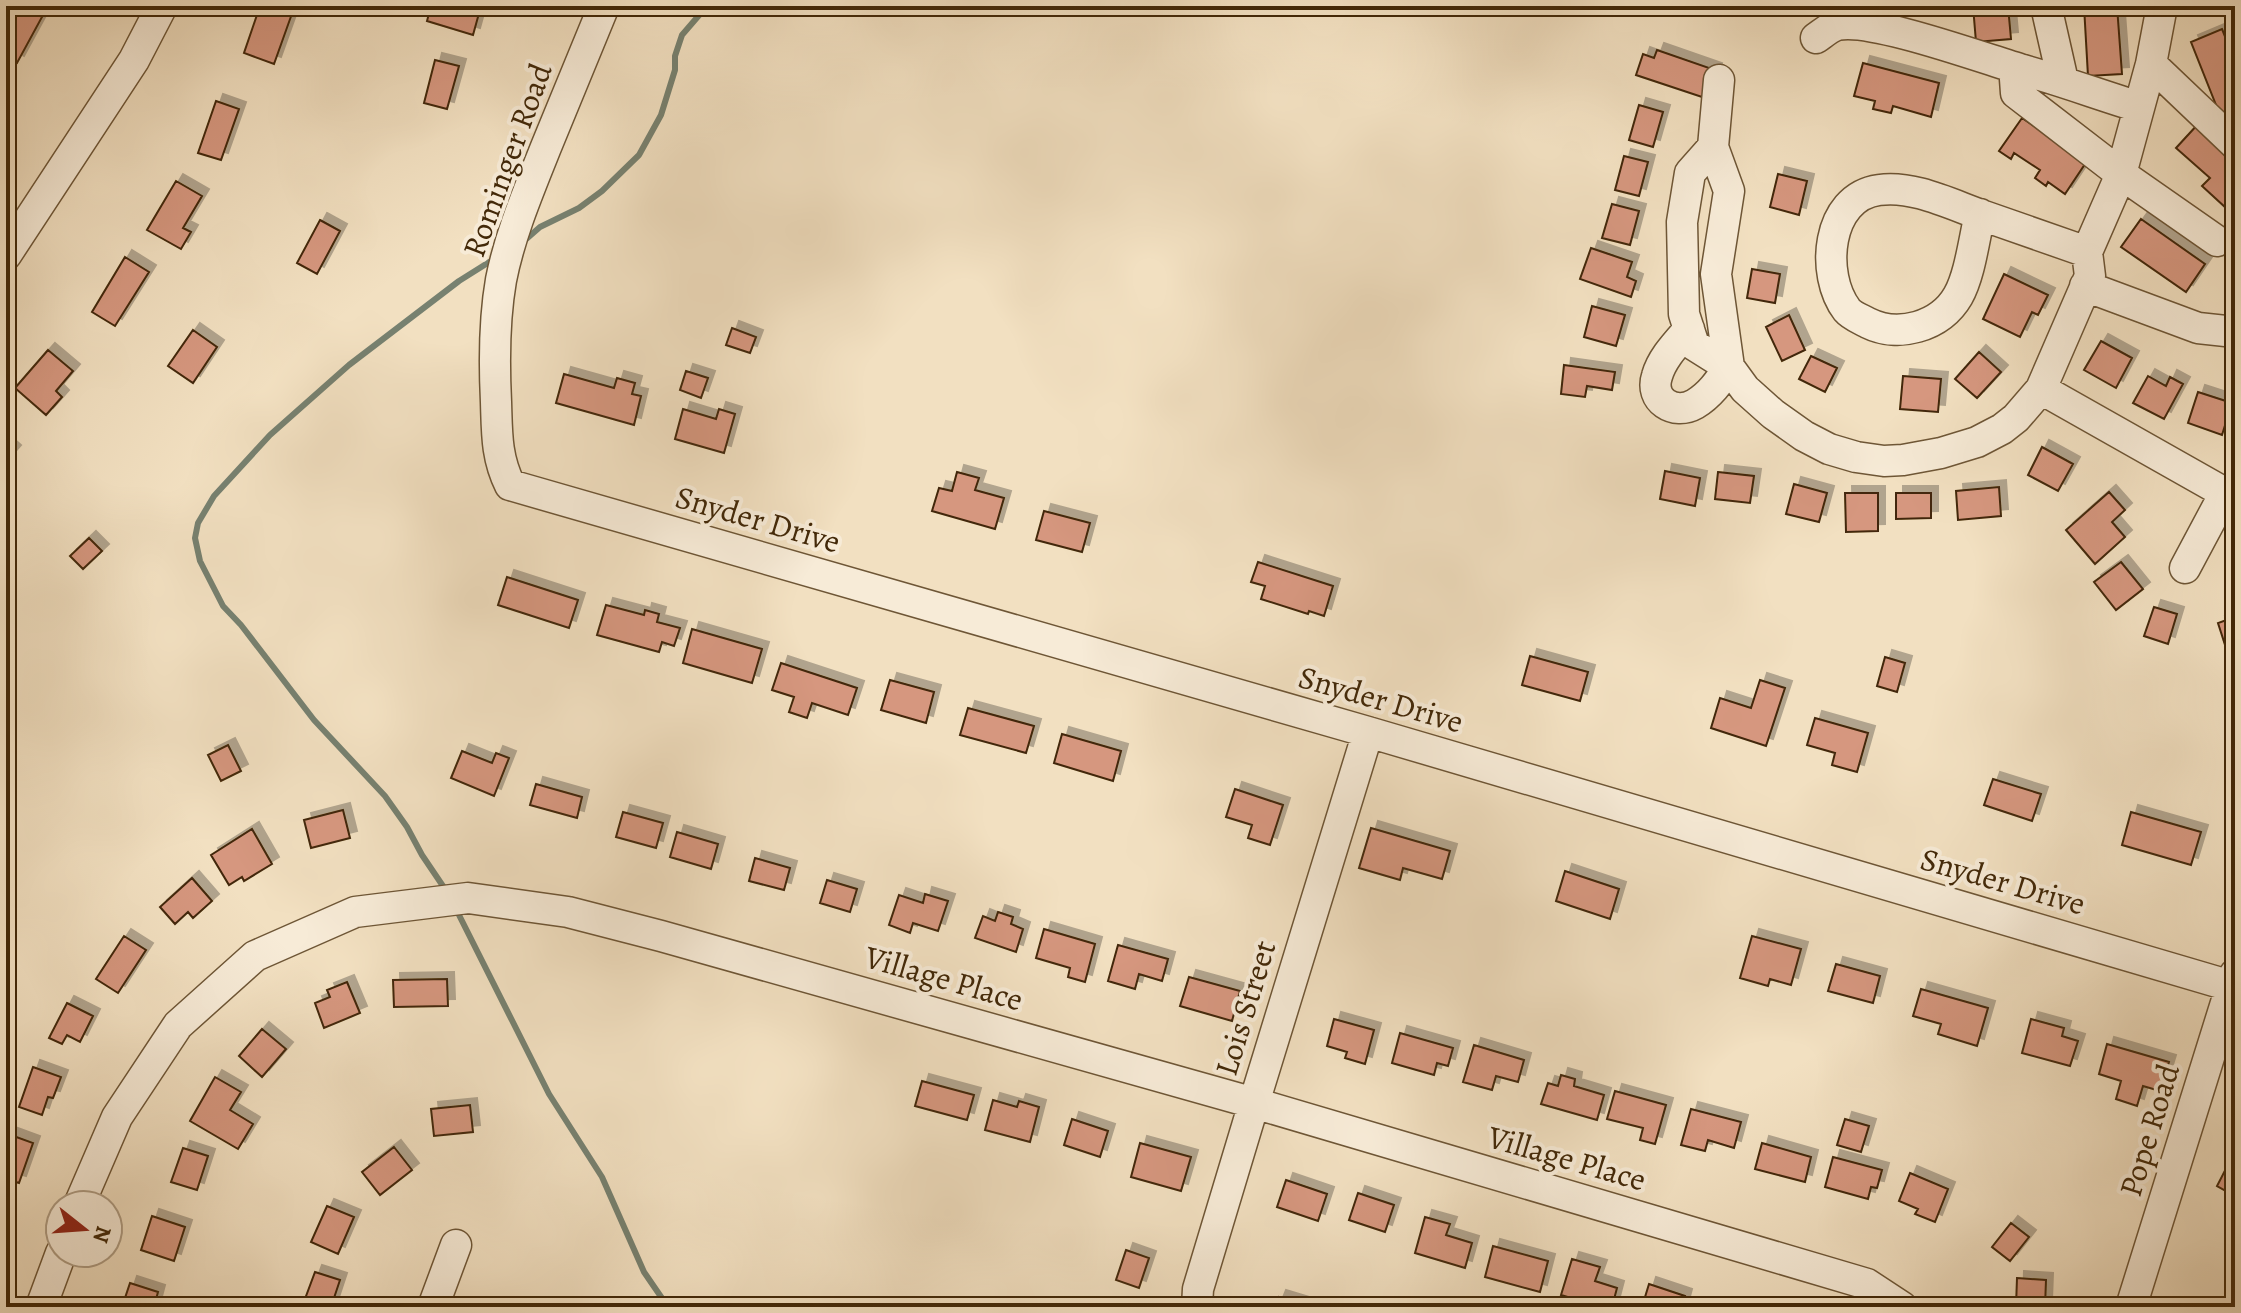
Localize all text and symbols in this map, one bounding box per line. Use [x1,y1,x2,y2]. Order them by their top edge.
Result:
street label: Rominger Road [452,56,563,263]
street label: Snyder Drive [671,475,845,563]
street label: Snyder Drive [1294,655,1468,743]
street label: Snyder Drive [1916,837,2090,925]
street label: Village Place [859,934,1028,1022]
street label: Lois Street [1204,935,1286,1081]
street label: Pope Road [2108,1058,2190,1202]
street label: Village Place [1482,1114,1651,1202]
north arrow [44,1189,124,1269]
text: N [85,1223,119,1247]

